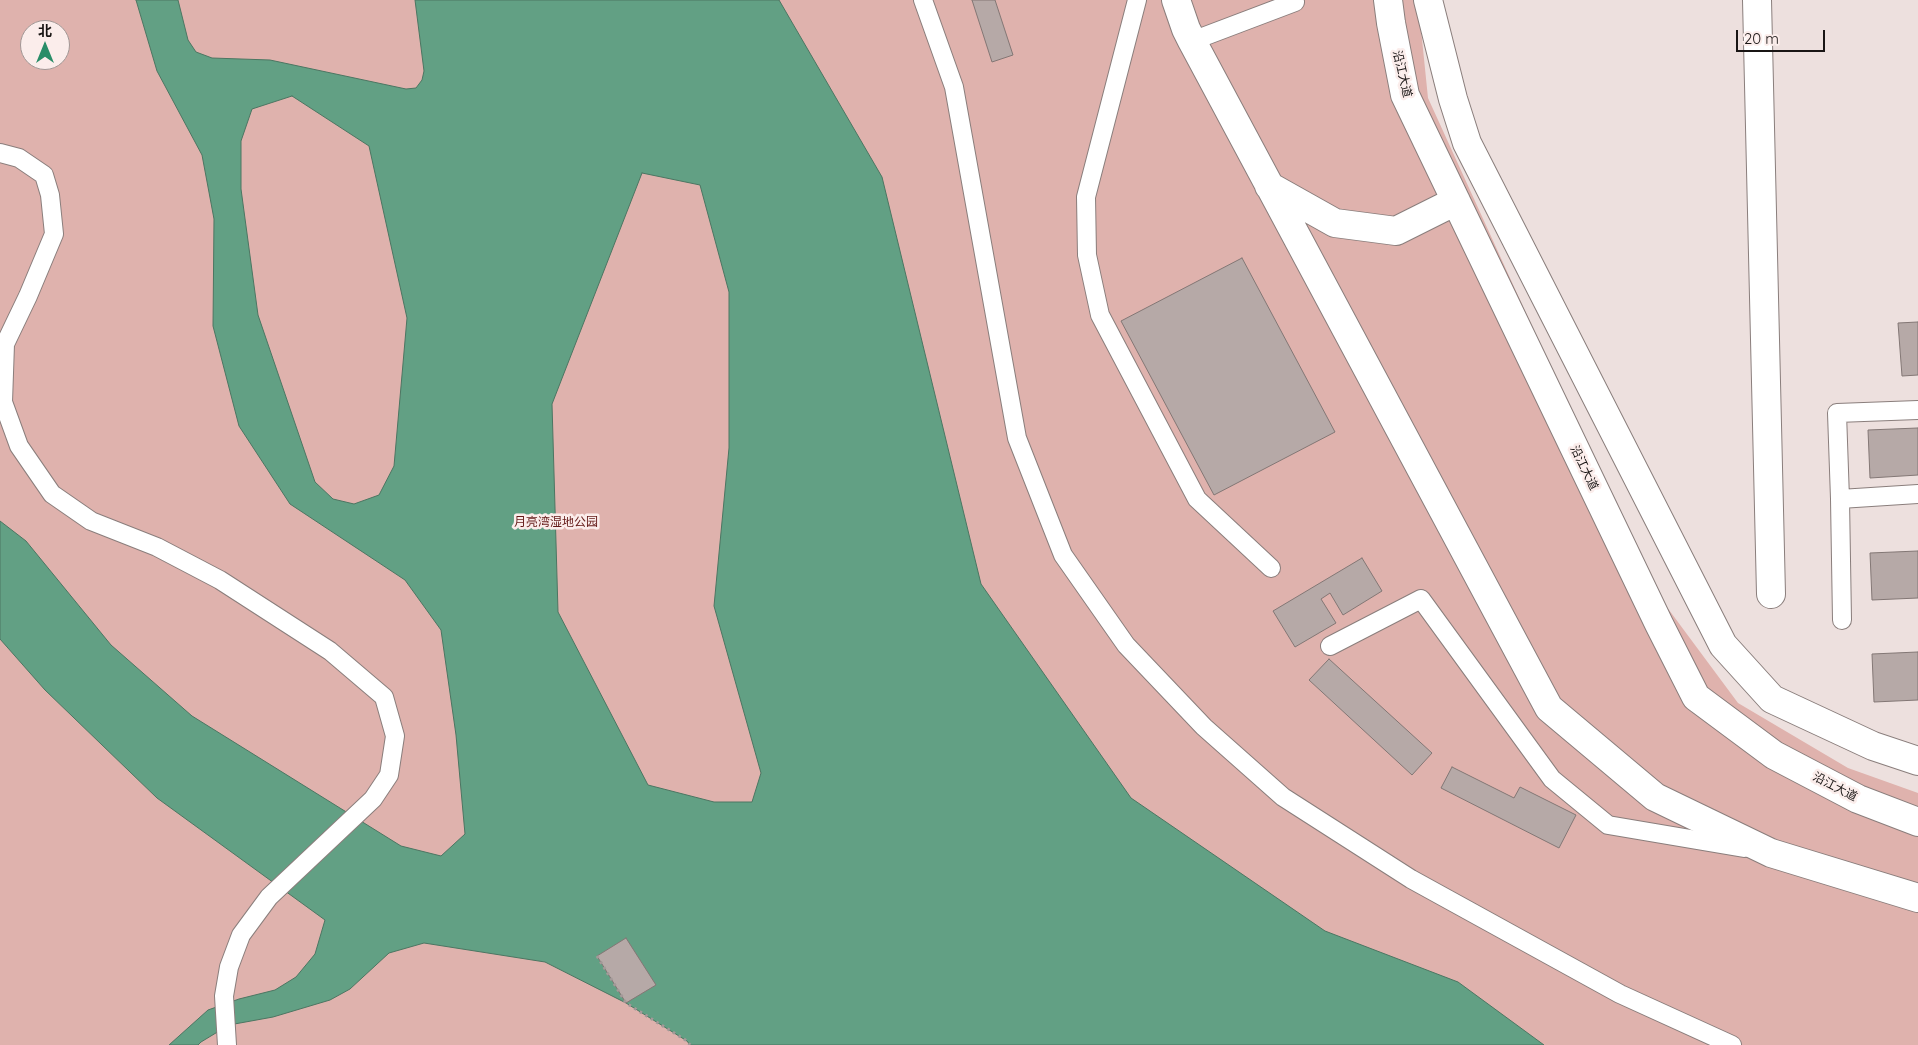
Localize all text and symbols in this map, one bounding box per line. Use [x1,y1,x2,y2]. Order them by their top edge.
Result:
north arrow [20,20,70,70]
scale bar [1738,20,1827,52]
text: 北 [38,22,52,40]
text: 20 m [1744,29,1779,48]
street label: 沿江大道 [1390,49,1414,99]
street label: 沿江大道 [1567,443,1601,493]
park label: 月亮湾湿地公园 [514,515,598,529]
street label: 沿江大道 [1810,770,1860,804]

